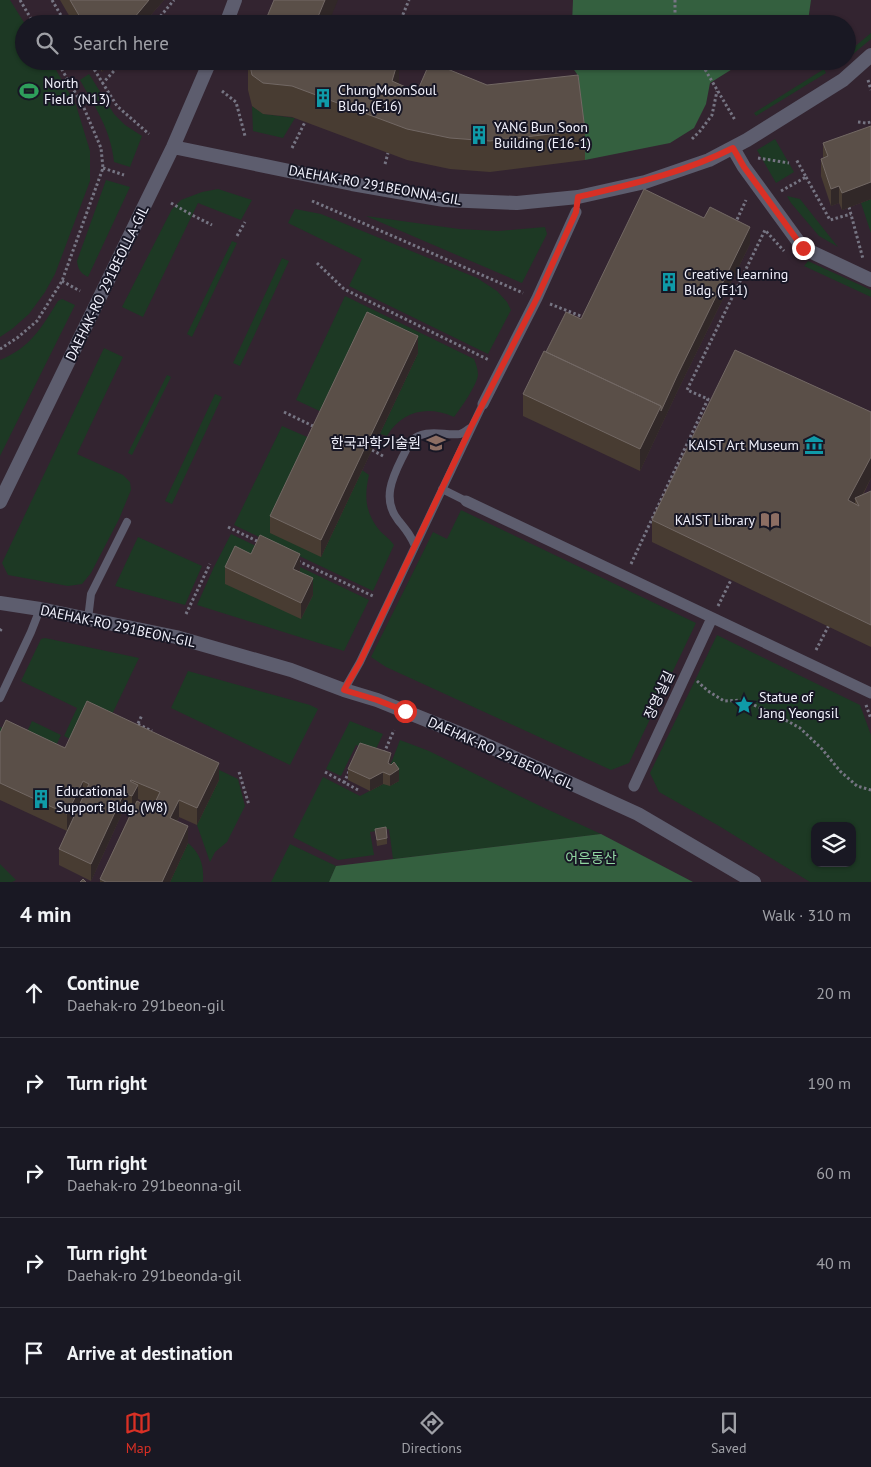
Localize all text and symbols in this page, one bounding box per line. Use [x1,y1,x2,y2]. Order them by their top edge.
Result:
search box [15,15,856,70]
icon: search [33,29,61,57]
text: Search here [73,31,169,55]
place label: North Field (N13) [44,74,110,108]
sports icon: North Field (N13) [18,80,40,102]
place label: ChungMoonSoul Bldg. (E16) [338,81,437,115]
building icon: ChungMoonSoul Bldg. (E16) [312,87,334,109]
place label: YANG Bun Soon Building (E16-1) [494,118,591,152]
building icon: YANG Bun Soon Building (E16-1) [468,124,490,146]
street label: DAEHAK-RO 291BEONNA-GIL [287,161,463,209]
street label: DAEHAK-RO 291BEOLLA-GIL [61,202,153,364]
route end [792,237,815,260]
place label: Creative Learning Bldg. (E11) [684,265,788,299]
building icon: Creative Learning Bldg. (E11) [658,271,680,293]
school or university icon: 한국과학기술원 [425,432,447,454]
place label: 한국과학기술원 [331,434,421,452]
museum icon: KAIST Art Museum [803,434,825,456]
place label: KAIST Art Museum [688,436,799,454]
library icon: KAIST Library [759,509,781,531]
place label: KAIST Library [675,511,755,529]
street label: DAEHAK-RO 291BEON-GIL [39,601,197,651]
street label: 장영실길 [640,668,678,722]
place label: Statue of Jang Yeongsil [758,688,839,722]
place icon: Statue of Jang Yeongsil [733,694,755,716]
route start [394,700,417,723]
street label: DAEHAK-RO 291BEON-GIL [425,713,577,793]
place label: Educational Support Bldg. (W8) [56,782,167,816]
building icon: Educational Support Bldg. (W8) [30,788,52,810]
map controls [811,822,856,867]
button: layers [811,822,856,867]
park label: 어은동산 [565,849,617,867]
text: 4 min [20,901,71,928]
text: Walk · 310 m [762,905,851,925]
text: Continue [67,971,139,995]
icon: ahead [20,979,48,1007]
text: 20 m [816,983,851,1003]
text: Daehak-ro 291beon-gil [67,995,225,1015]
icon: right [20,1069,48,1097]
text: Turn right [67,1071,147,1095]
text: 190 m [808,1073,851,1093]
text: Turn right [67,1151,147,1175]
icon: right [20,1159,48,1187]
text: 60 m [816,1163,851,1183]
text: Daehak-ro 291beonna-gil [67,1175,241,1195]
text: Turn right [67,1241,147,1265]
icon: right [20,1249,48,1277]
text: 40 m [816,1253,851,1273]
text: Daehak-ro 291beonda-gil [67,1265,241,1285]
icon: arrive [20,1339,48,1367]
text: Arrive at destination [67,1341,233,1365]
tab: Map [124,1409,152,1457]
tab: Directions [401,1409,462,1457]
tab: Saved [711,1409,747,1457]

